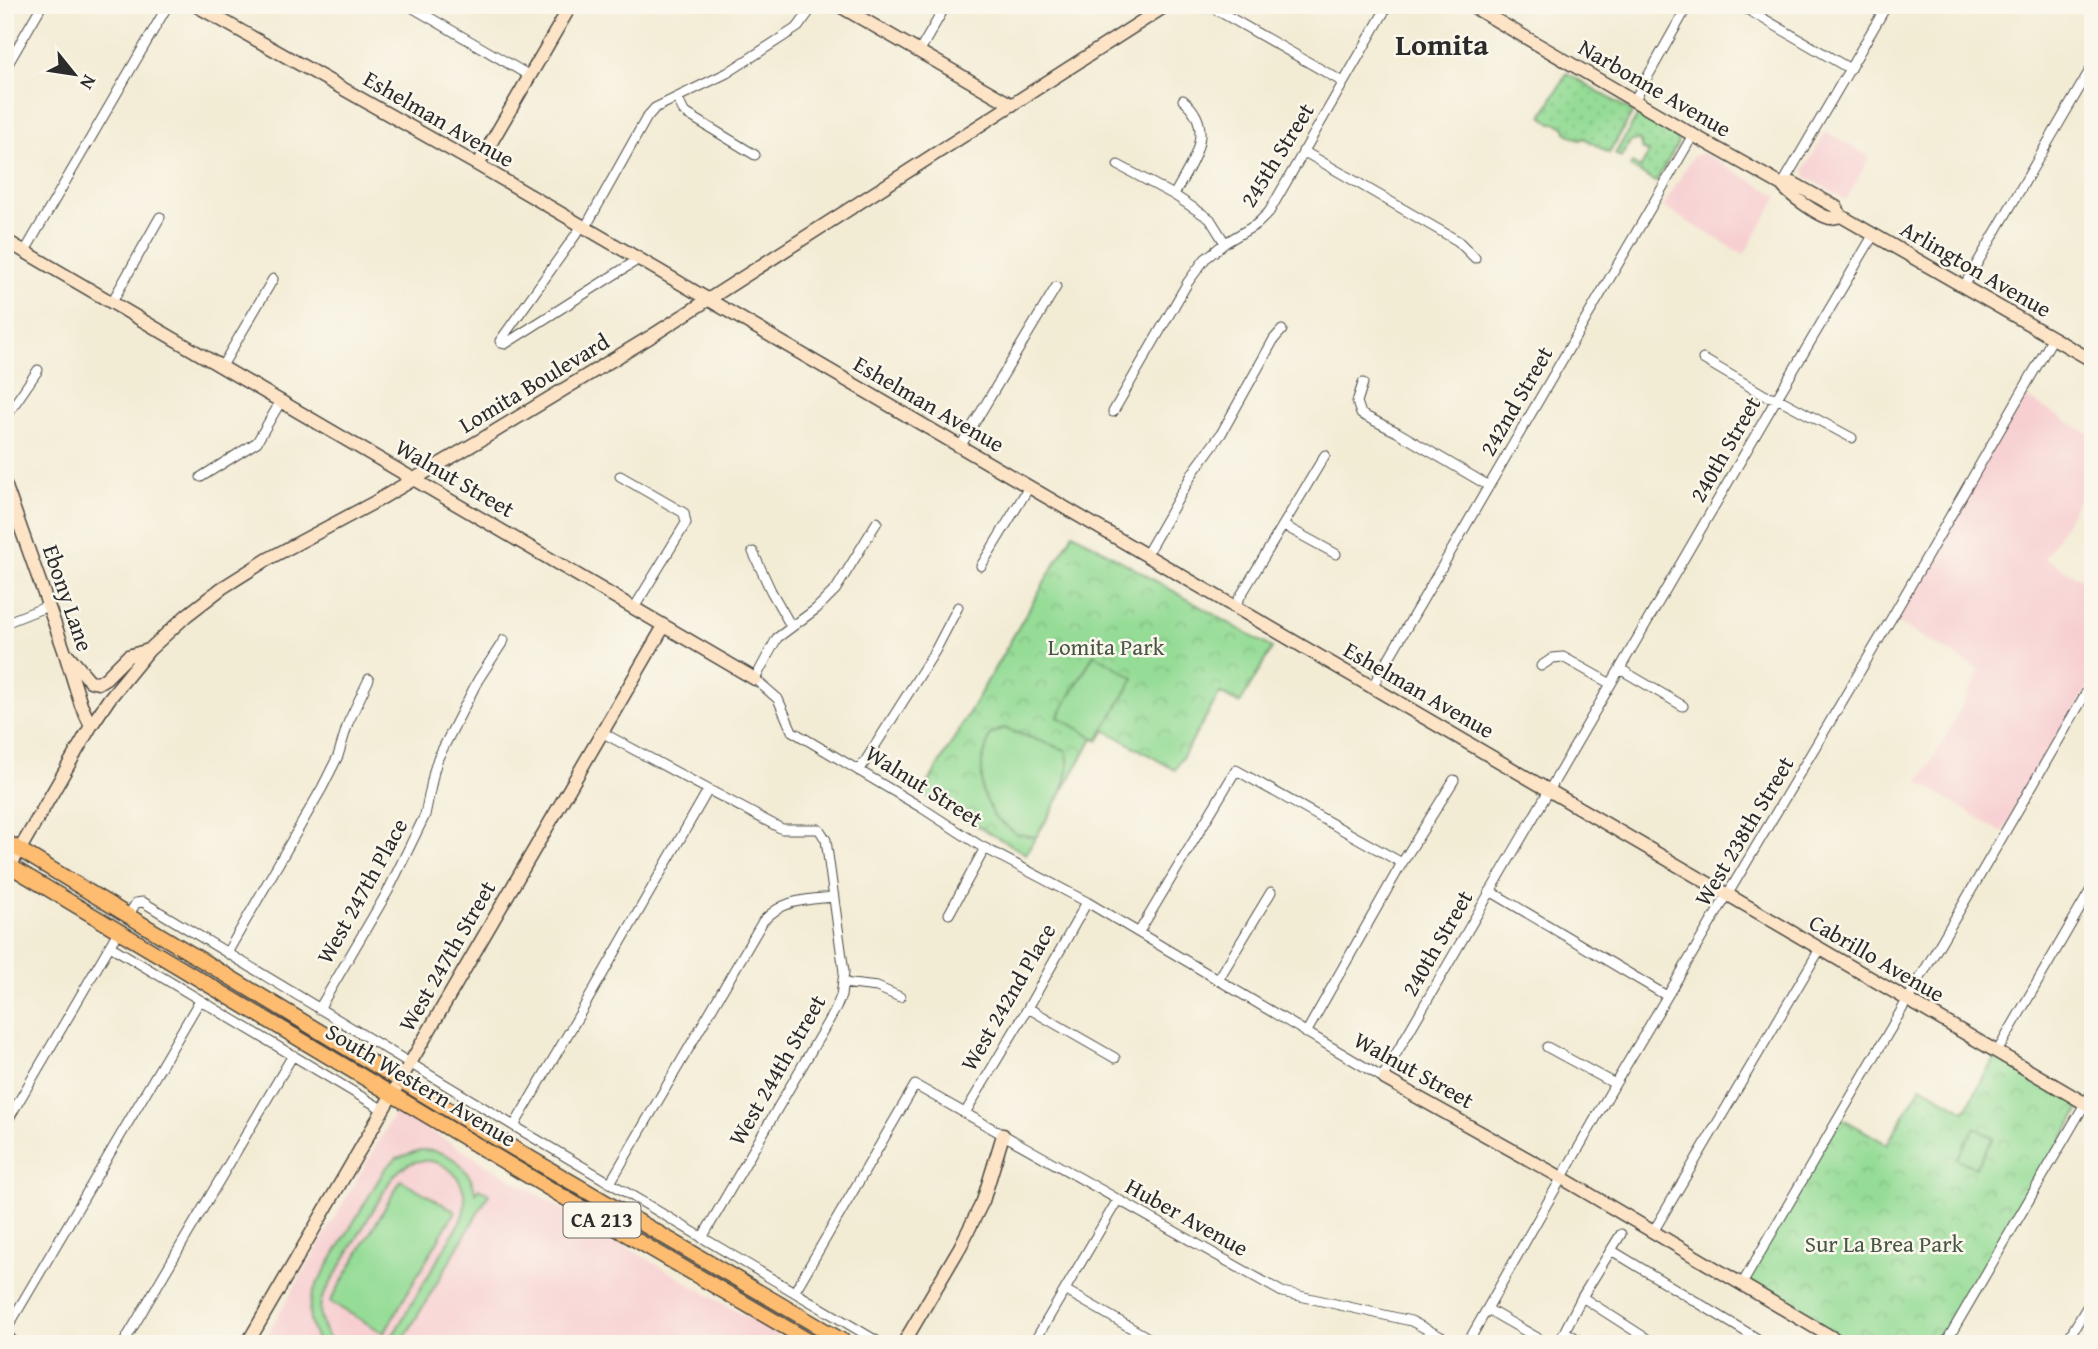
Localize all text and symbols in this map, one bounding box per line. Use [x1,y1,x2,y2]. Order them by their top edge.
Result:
district label: Lomita [1395,22,1489,66]
street label: Narbonne Avenue [1573,30,1738,145]
north arrow [38,38,108,108]
street label: Eshelman Avenue [358,62,521,175]
text: N [73,70,104,95]
street label: 245th Street [1231,96,1322,213]
street label: Arlington Avenue [1895,212,2058,325]
street label: Lomita Boulevard [452,324,616,441]
street label: 242nd Street [1471,340,1560,462]
street label: Eshelman Avenue [848,347,1011,460]
street label: 240th Street [1681,390,1768,508]
street label: Walnut Street [390,430,521,525]
street label: Ebony Lane [35,540,102,655]
park label: Lomita Park [1048,630,1165,663]
street label: Eshelman Avenue [1338,633,1501,746]
street label: Walnut Street [859,736,989,835]
street label: West 238th Street [1686,750,1801,912]
street label: West 247th Place [308,812,415,969]
street label: West 247th Street [390,874,503,1037]
street label: 240th Street [1393,884,1480,1002]
street label: Cabrillo Avenue [1803,905,1951,1010]
street label: West 242nd Place [952,917,1063,1077]
street label: West 244th Street [720,988,833,1151]
street label: South Western Avenue [320,1015,523,1155]
street label: Walnut Street [1348,1023,1480,1116]
street label: Huber Avenue [1120,1169,1255,1264]
road number: CA 213 [564,1202,640,1238]
park label: Sur La Brea Park [1805,1227,1964,1260]

